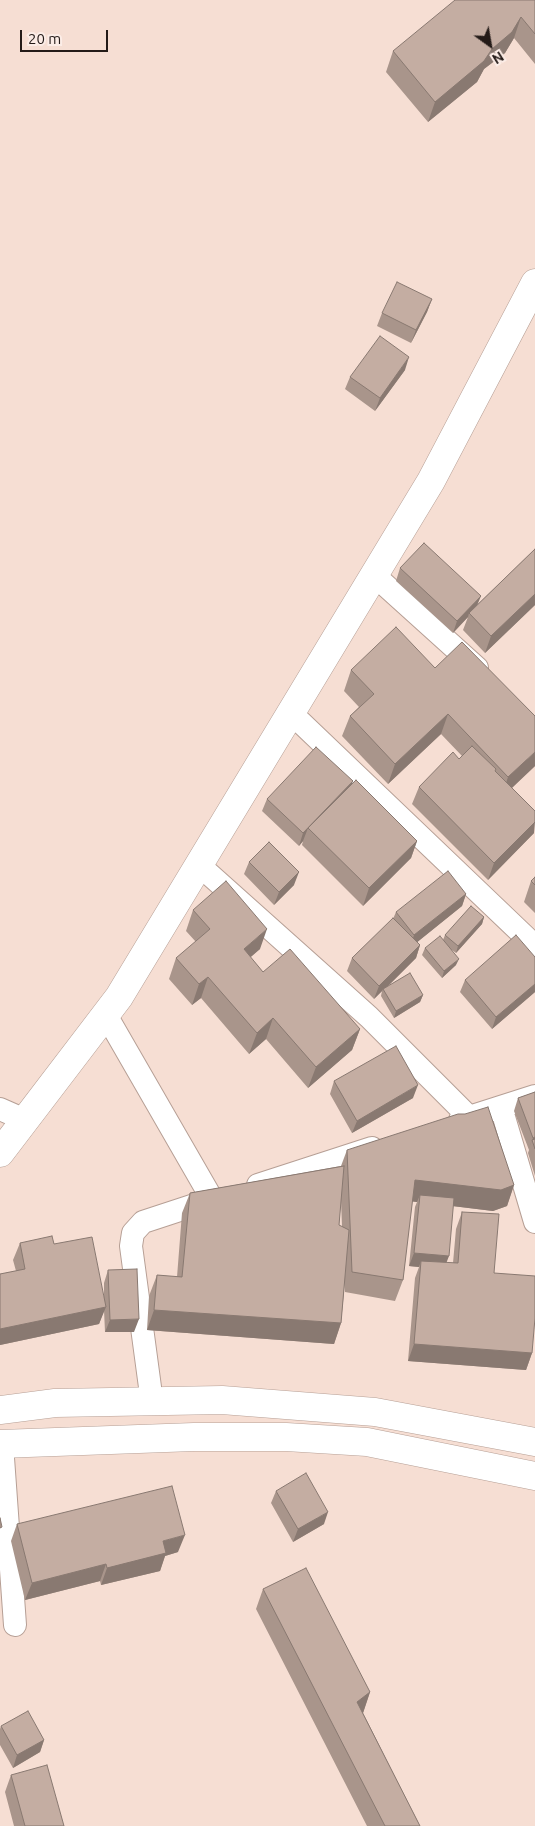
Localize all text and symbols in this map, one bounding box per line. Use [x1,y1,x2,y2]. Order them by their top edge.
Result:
scale bar [22,20,110,52]
north arrow [465,20,515,70]
text: 20 m [28,30,61,47]
text: N [489,48,507,67]

